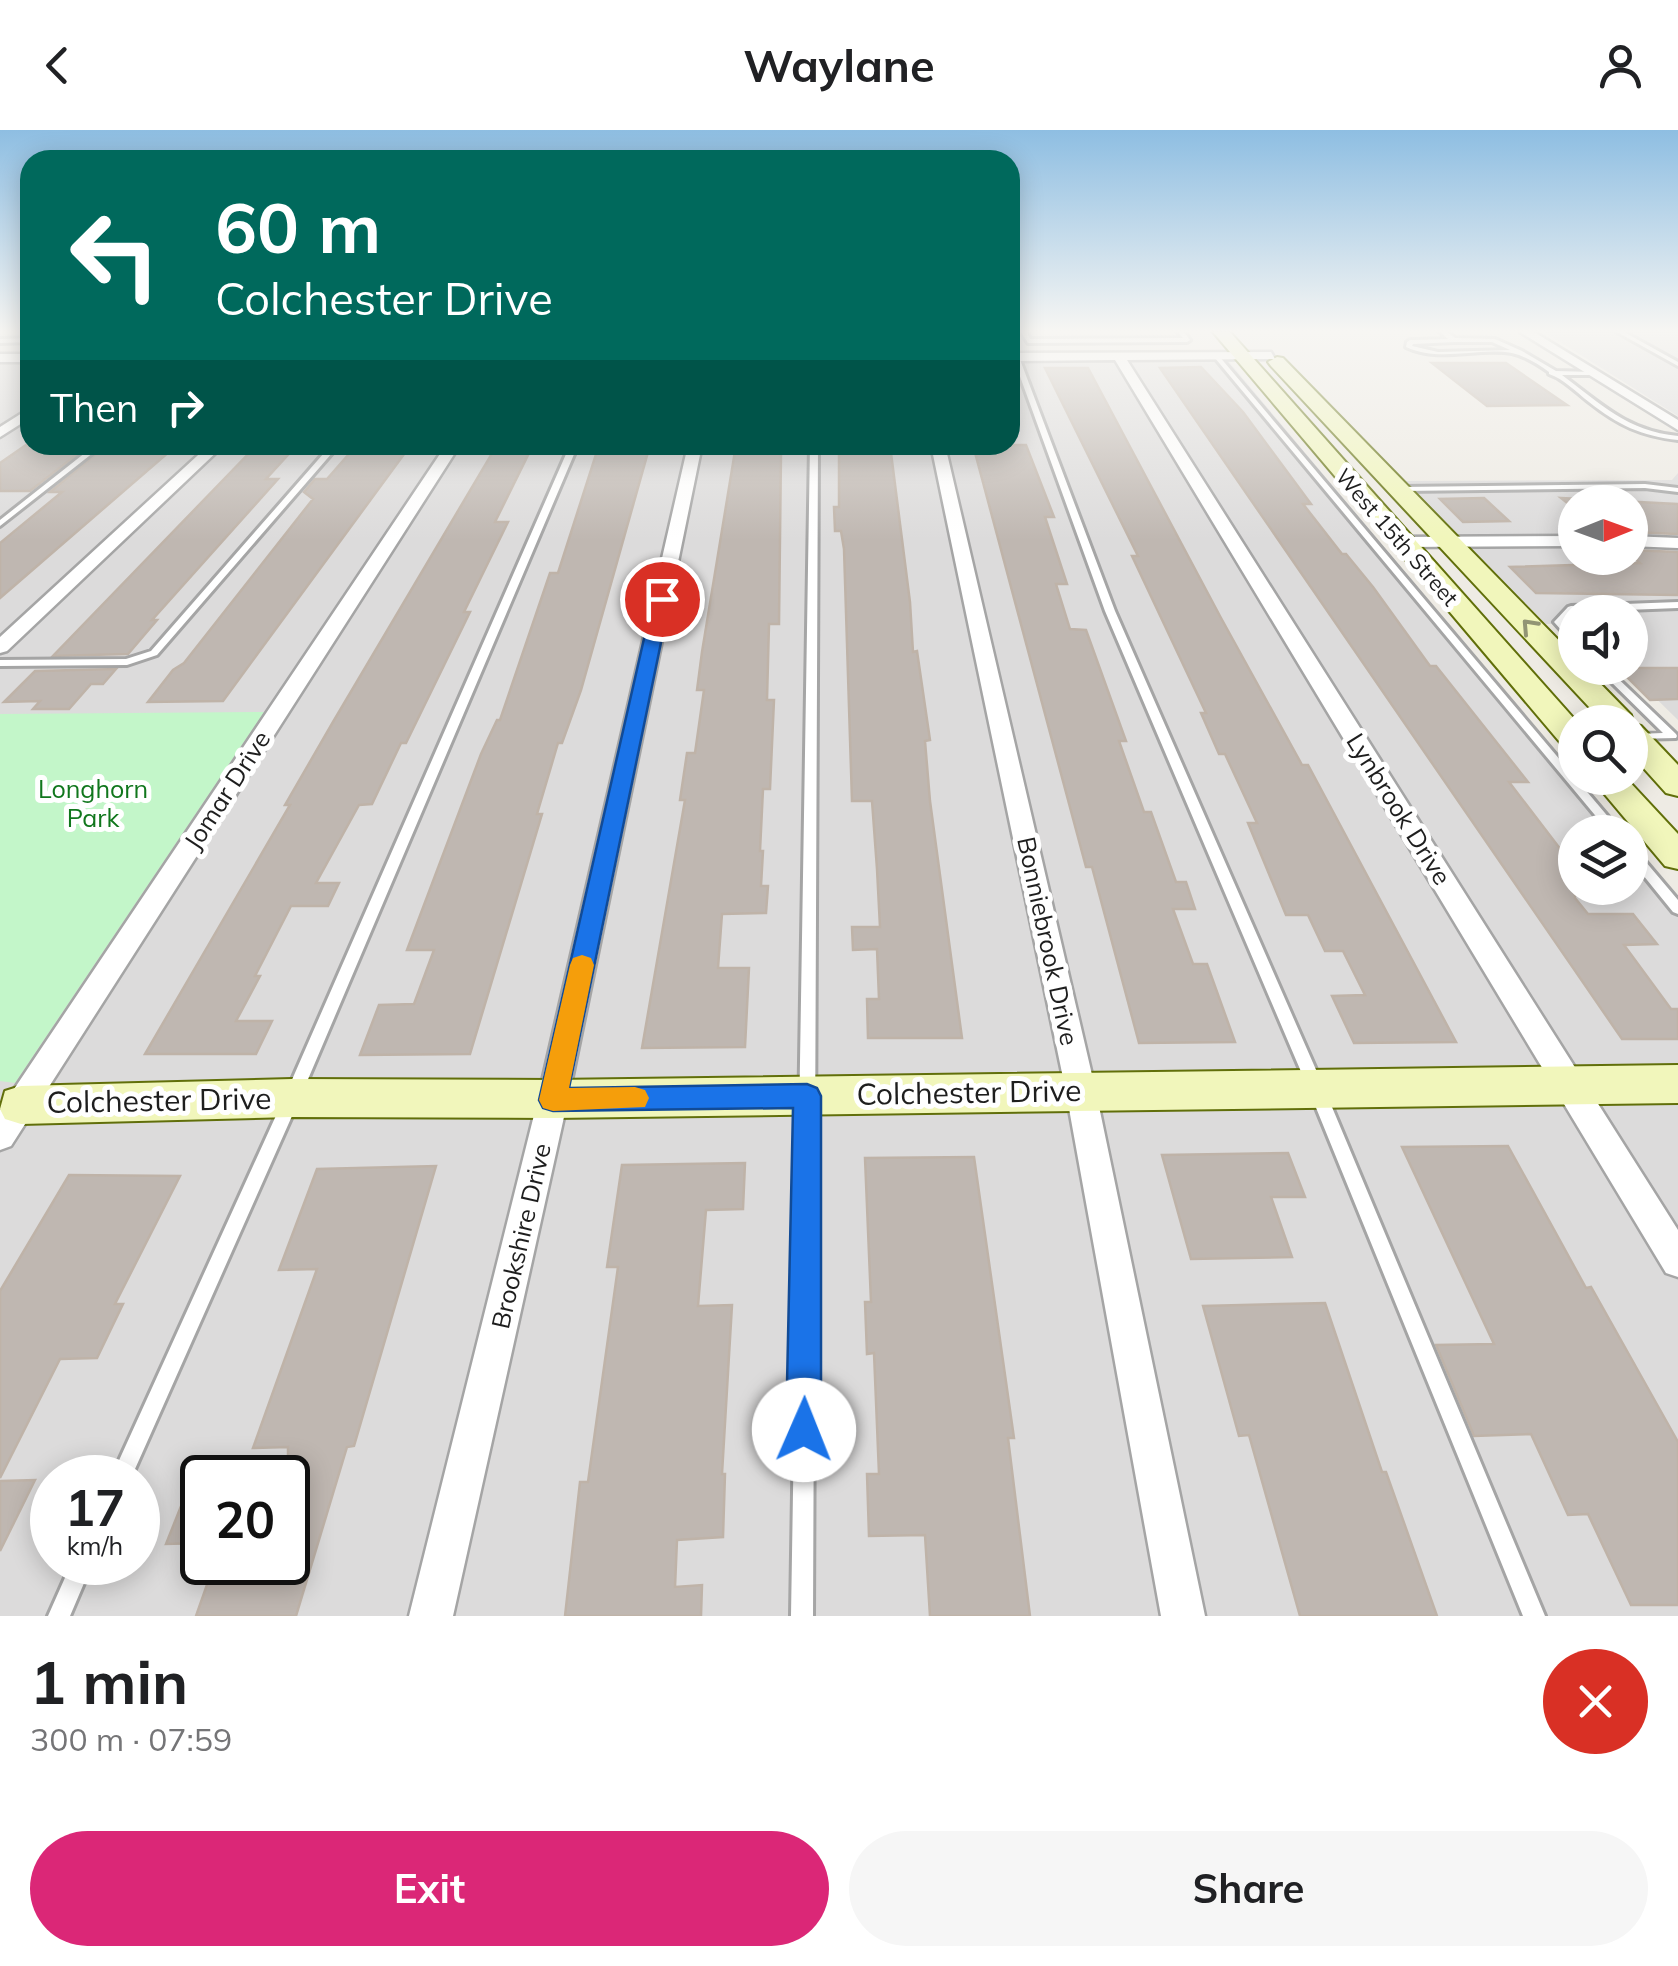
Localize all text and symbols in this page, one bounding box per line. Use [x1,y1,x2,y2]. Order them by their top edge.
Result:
text: Waylane [743,37,935,93]
icon: back [30,38,85,93]
icon: person [1593,38,1648,93]
text: 60 m [215,183,381,271]
icon: left [50,190,180,320]
text: Colchester Drive [215,270,553,326]
icon: right [158,380,213,435]
text: Then [50,384,138,432]
street label: West 15th Street [1330,463,1464,612]
north arrow [1558,485,1648,575]
map controls [1558,485,1648,905]
pin [620,557,705,642]
icon: arrive [635,572,690,627]
button: sound [1558,595,1648,685]
one-way arrow [1523,619,1541,638]
button: search [1558,705,1648,795]
street label: Jomar Drive [177,724,276,855]
street label: Lynbrook Drive [1341,727,1458,890]
park label: Longhorn Park [38,773,148,833]
button: layers [1558,815,1648,905]
street label: Bonniebrook Drive [1011,834,1086,1048]
street label: Colchester Drive [856,1071,1082,1113]
street label: Colchester Drive [46,1079,272,1121]
street label: Brookshire Drive [484,1140,557,1332]
position arrow [752,1378,856,1482]
speed limit sign: 20 [180,1455,310,1585]
text: 17 [65,1476,125,1539]
text: km/h [67,1530,123,1561]
text: 1 min [30,1644,188,1719]
button: close [1543,1649,1648,1754]
text: 300 m · 07:59 [30,1719,232,1759]
button: Exit [30,1831,829,1946]
button: Share [849,1831,1648,1946]

